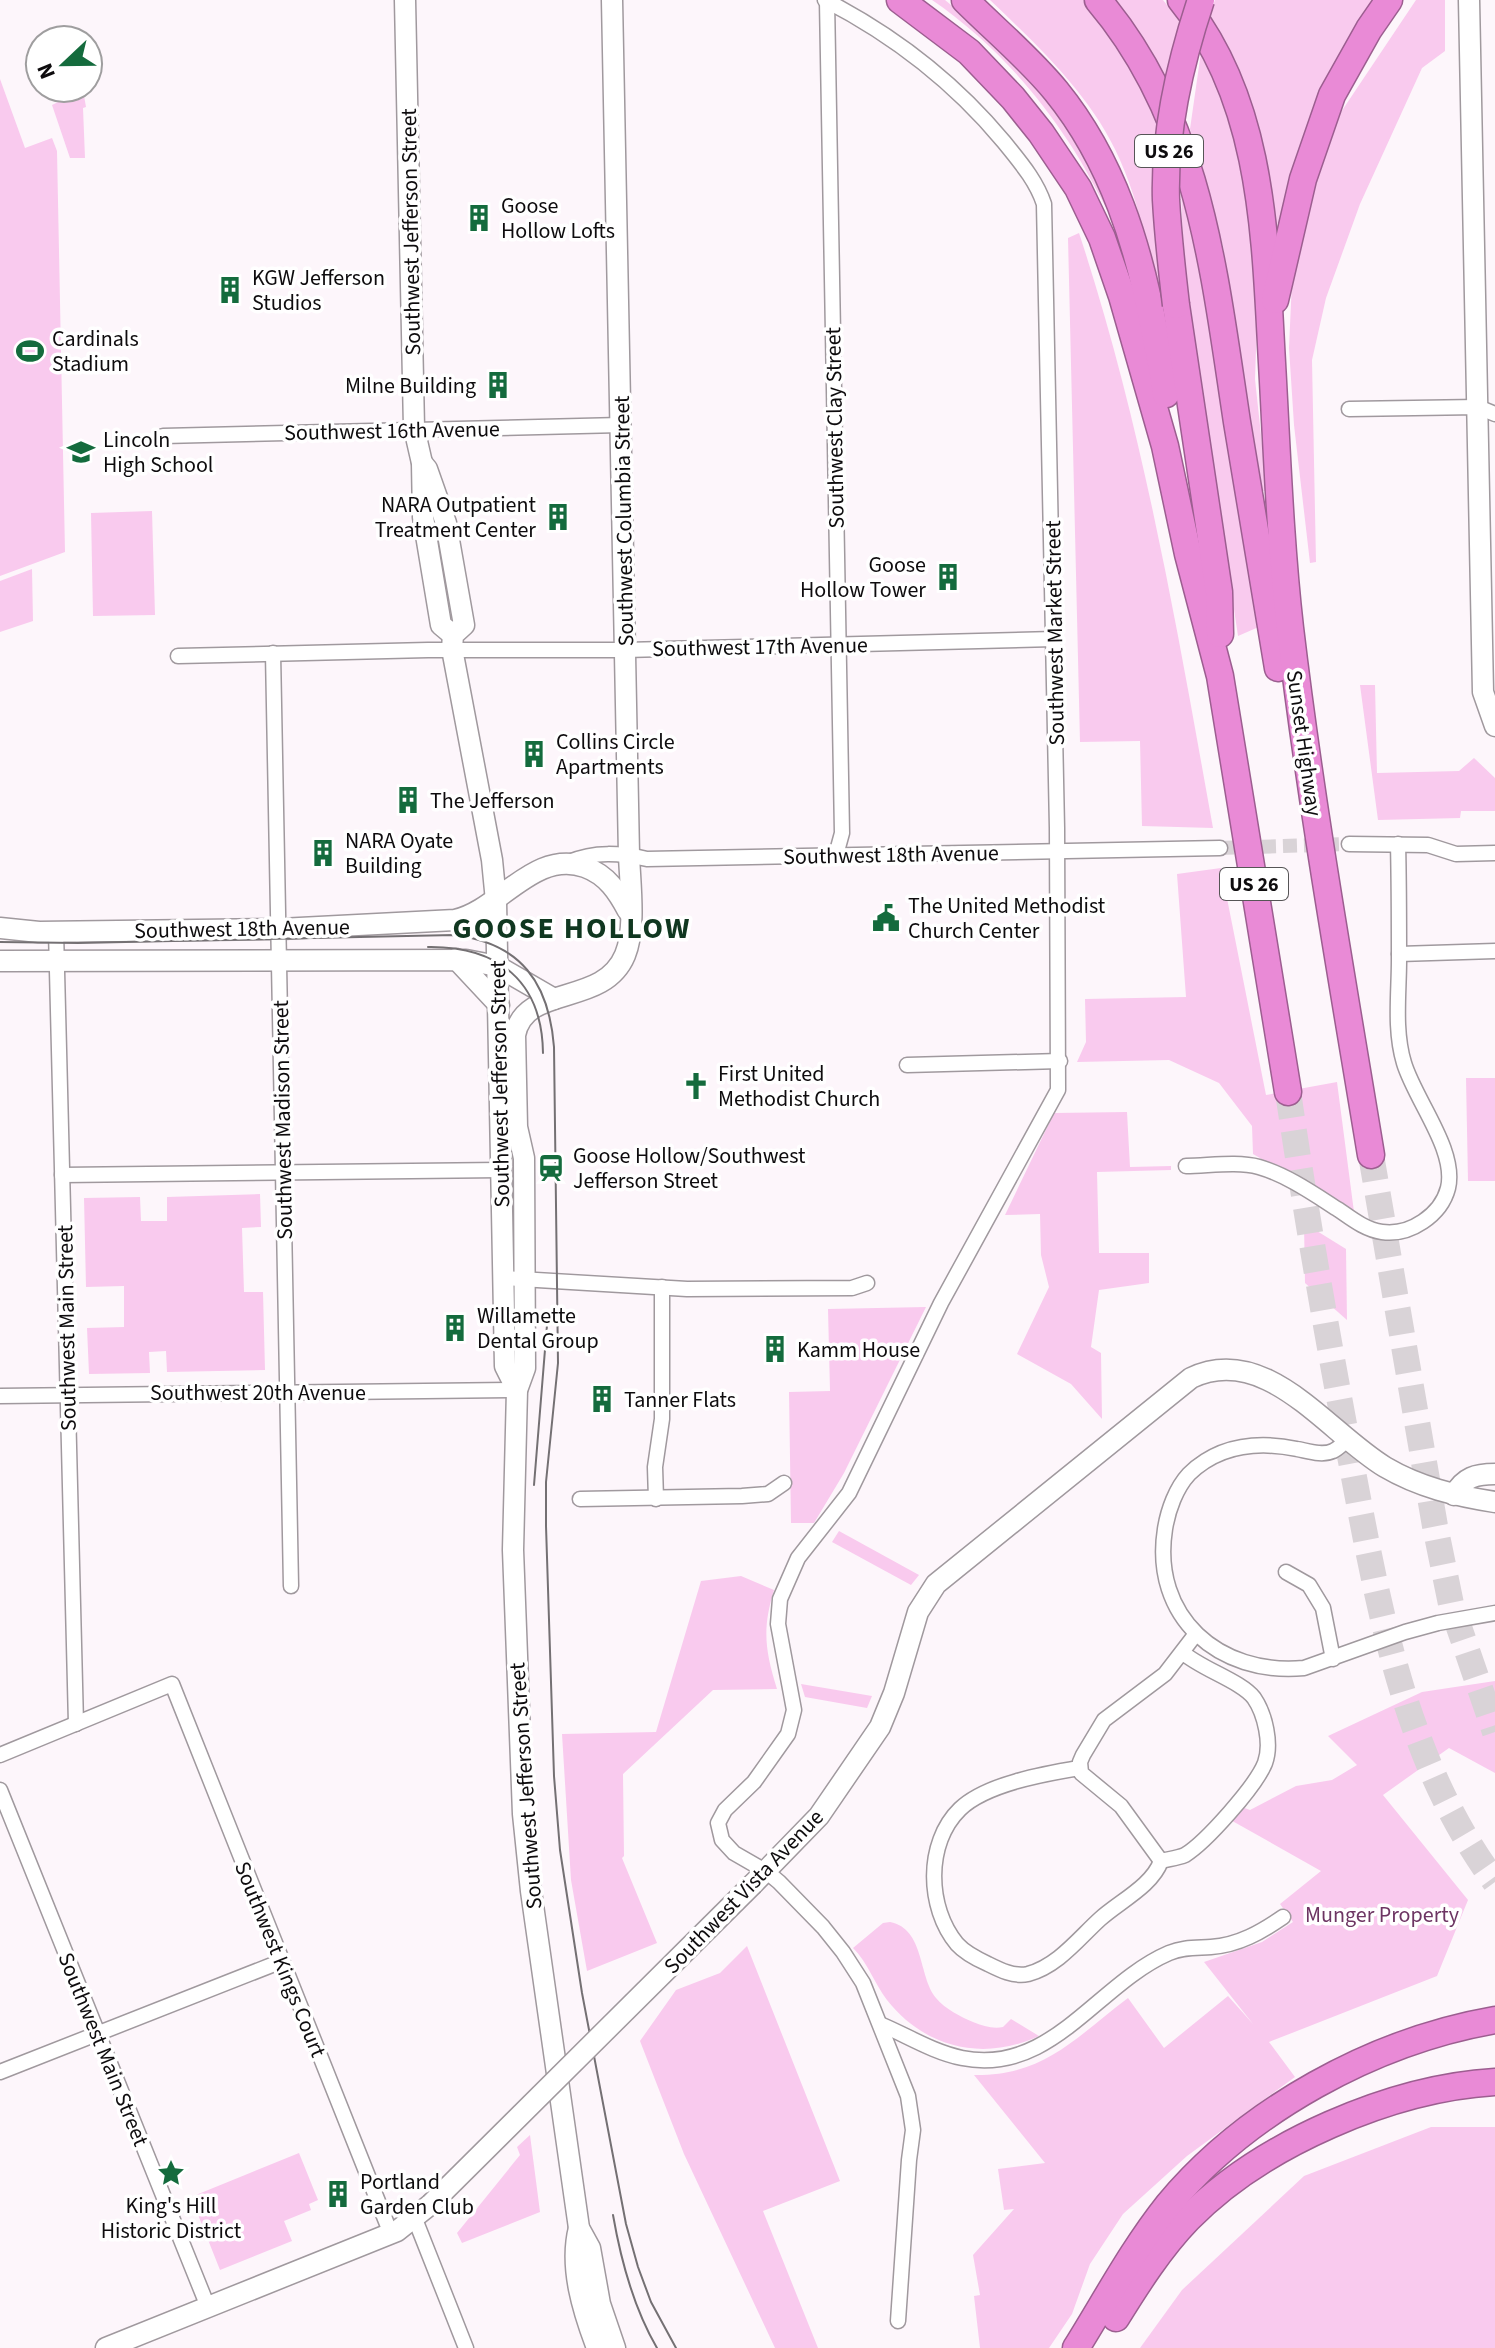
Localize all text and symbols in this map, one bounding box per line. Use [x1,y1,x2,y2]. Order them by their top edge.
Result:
north arrow [24,24,104,104]
text: N [29,58,64,84]
street label: Southwest Jefferson Street [393,107,429,356]
road number: US 26 [1135,135,1203,167]
place label: Goose Hollow Lofts [501,190,615,247]
building icon: Goose Hollow Lofts [464,203,494,233]
place label: KGW Jefferson Studios [252,262,385,319]
building icon: KGW Jefferson Studios [215,275,245,305]
place label: Cardinals Stadium [52,323,139,380]
street label: Southwest Clay Street [817,326,853,529]
sports icon: Cardinals Stadium [15,336,45,366]
place label: Milne Building [345,370,476,402]
building icon: Milne Building [483,370,513,400]
street label: Southwest Columbia Street [606,395,642,647]
street label: Southwest 16th Avenue [284,413,500,449]
place label: Lincoln High School [103,424,213,481]
school or university icon: Lincoln High School [66,437,96,467]
place label: NARA Outpatient Treatment Center [375,489,537,546]
building icon: NARA Outpatient Treatment Center [543,502,573,532]
street label: Southwest Market Street [1037,520,1073,746]
place label: Goose Hollow Tower [800,549,926,606]
building icon: Goose Hollow Tower [933,562,963,592]
street label: Southwest 17th Avenue [652,629,868,665]
street label: Sunset Highway [1278,668,1330,819]
place label: Collins Circle Apartments [556,726,675,783]
building icon: Collins Circle Apartments [519,739,549,769]
building icon: The Jefferson [393,785,423,815]
place label: The Jefferson [430,785,555,817]
place label: NARA Oyate Building [345,825,453,882]
street label: Southwest 18th Avenue [783,837,999,873]
building icon: NARA Oyate Building [308,838,338,868]
road number: US 26 [1220,868,1288,900]
place label: The United Methodist Church Center [908,890,1106,947]
public building icon: The United Methodist Church Center [871,903,901,933]
district label: GOOSE HOLLOW [453,907,691,950]
street label: Southwest 18th Avenue [134,911,350,947]
street label: Southwest Jefferson Street [482,959,518,1208]
street label: Southwest Madison Street [265,999,301,1240]
place label: First United Methodist Church [718,1058,880,1115]
church icon: First United Methodist Church [681,1071,711,1101]
place label: Goose Hollow/Southwest Jefferson Street [573,1140,806,1197]
station icon: Goose Hollow/Southwest Jefferson Street [536,1153,566,1183]
street label: Southwest Main Street [49,1224,85,1431]
place label: Willamette Dental Group [477,1300,599,1357]
building icon: Willamette Dental Group [440,1313,470,1343]
building icon: Kamm House [760,1334,790,1364]
place label: Kamm House [797,1334,920,1366]
street label: Southwest 20th Avenue [150,1377,366,1409]
building icon: Tanner Flats [587,1384,617,1414]
place label: Tanner Flats [624,1384,736,1416]
street label: Southwest Jefferson Street [501,1661,551,1910]
street label: Southwest Vista Avenue [656,1802,831,1981]
street label: Southwest Kings Court [226,1857,334,2063]
park label: Munger Property [1305,1899,1460,1931]
street label: Southwest Main Street [50,1948,157,2152]
place icon: King's Hill Historic District [156,2158,186,2188]
place label: Portland Garden Club [360,2166,474,2223]
building icon: Portland Garden Club [323,2179,353,2209]
place label: King's Hill Historic District [101,2190,242,2247]

